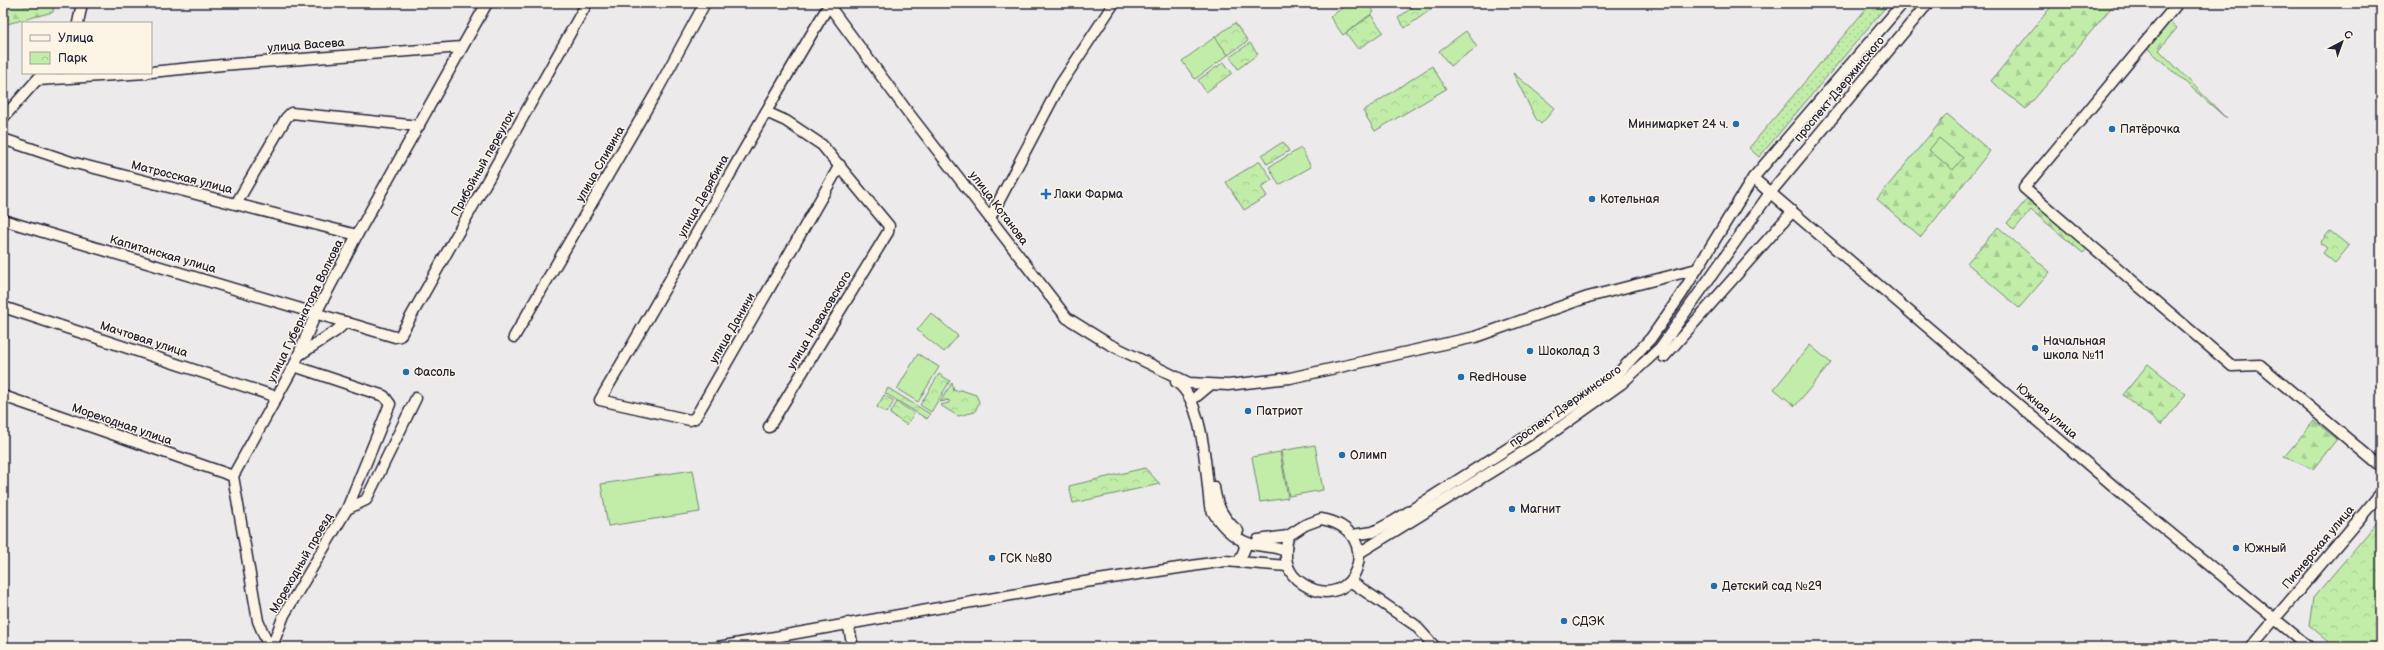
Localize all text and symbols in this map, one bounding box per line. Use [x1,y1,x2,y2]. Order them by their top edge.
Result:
legend [22,22,152,74]
north arrow [2322,22,2362,62]
text: С [2341,27,2356,42]
text: Улица [58,31,94,46]
street label: проспект Дзержинского [1791,34,1888,145]
street label: улица Васева [267,35,345,56]
text: Парк [58,51,88,66]
street label: Прибойный переулок [448,107,519,219]
place label: Минимаркет 24 ч. [1628,117,1728,132]
marker: Минимаркет 24 ч. [1731,119,1741,129]
place label: Пятёрочка [2120,122,2180,137]
street label: улица Сливина [573,124,628,205]
marker: Пятёрочка [2107,124,2117,134]
street label: улица Дерябина [675,152,732,240]
street label: Матросская улица [130,158,234,197]
street label: улица Котанова [966,168,1031,248]
place label: Лаки Фарма [1053,187,1123,202]
marker: Лаки Фарма [1041,189,1051,199]
place label: Котельная [1600,192,1660,207]
marker: Котельная [1587,194,1597,204]
street label: Капитанская улица [108,232,218,277]
street label: улица Губернатора Волкова [264,237,347,385]
street label: улица Новаковского [784,268,855,372]
street label: улица Данини [706,290,759,366]
street label: Мачтовая улица [98,318,190,361]
place label: Начальная школа №11 [2043,334,2106,363]
marker: Начальная школа №11 [2030,343,2040,353]
place label: Шоколад 3 [1538,344,1600,359]
marker: Шоколад 3 [1525,346,1535,356]
street label: проспект Дзержинского [1506,362,1624,451]
place label: Фасоль [414,365,455,380]
marker: Фасоль [401,367,411,377]
place label: RedHouse [1469,370,1527,385]
marker: RedHouse [1456,372,1466,382]
street label: Южная улица [2013,380,2081,442]
street label: Мореходная улица [70,400,174,449]
place label: Патриот [1256,404,1303,419]
marker: Патриот [1243,406,1253,416]
place label: Олимп [1350,448,1387,463]
marker: Олимп [1337,450,1347,460]
place label: Магнит [1520,502,1561,517]
street label: Пионерская улица [2279,502,2358,592]
marker: Магнит [1507,504,1517,514]
street label: Мореходный проезд [267,510,337,616]
place label: Южный [2244,541,2287,556]
marker: Южный [2231,543,2241,553]
place label: ГСК №80 [1000,551,1052,566]
marker: ГСК №80 [987,553,997,563]
place label: Детский сад №29 [1722,579,1822,594]
marker: Детский сад №29 [1709,581,1719,591]
place label: СДЭК [1572,614,1605,629]
marker: СДЭК [1559,616,1569,626]

